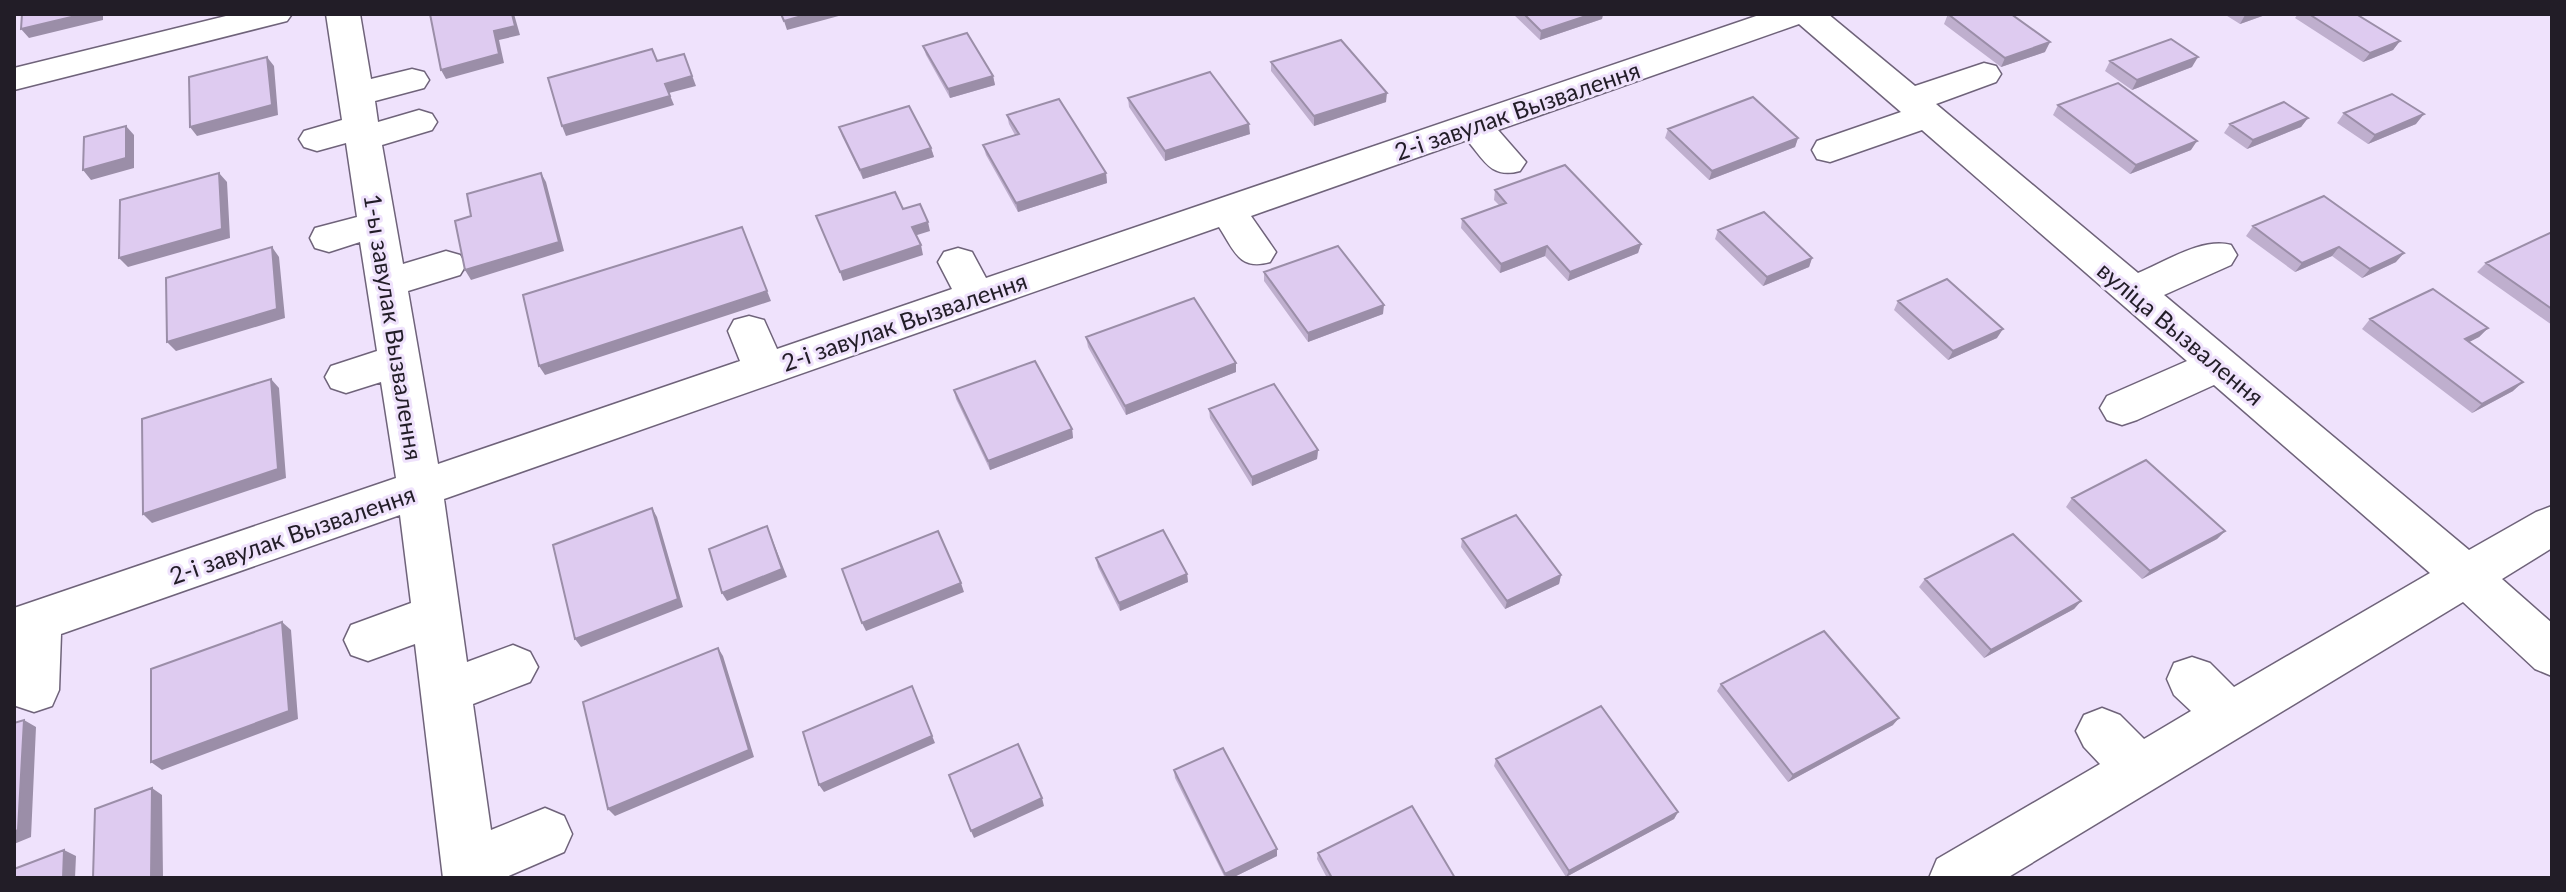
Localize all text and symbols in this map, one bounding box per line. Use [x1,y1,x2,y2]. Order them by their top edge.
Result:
street label: 2-і завулак Вызвалення [1390,54,1644,166]
street label: 1-ы завулак Вызвалення [359,192,429,462]
street label: вуліца Вызвалення [2092,255,2270,411]
street label: 2-і завулак Вызвалення [777,265,1031,377]
street label: 2-і завулак Вызвалення [165,478,419,590]

